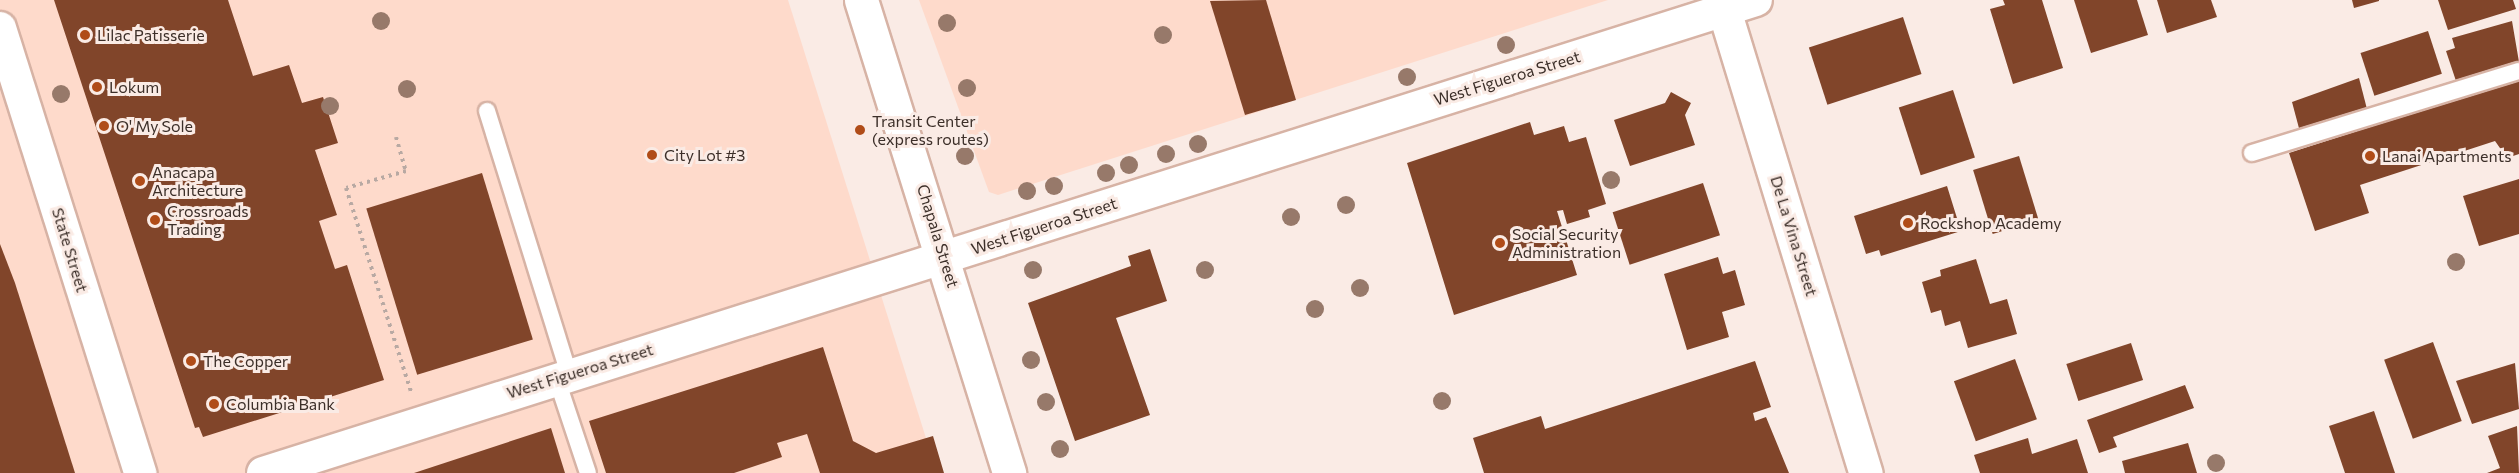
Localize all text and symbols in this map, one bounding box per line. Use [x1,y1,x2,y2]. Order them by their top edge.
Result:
place label: Lilac Patisserie [97,25,205,45]
marker: Lilac Patisserie [78,28,92,42]
street label: West Figueroa Street [1431,47,1583,109]
place label: Lokum [109,77,159,97]
marker: Lokum [90,80,104,94]
place label: Transit Center (express routes) [872,111,989,149]
place label: O' My Sole [116,116,193,136]
marker: O' My Sole [97,119,111,133]
marker: Transit Center (express routes) [853,123,867,137]
place label: City Lot #3 [664,145,745,165]
place label: Lanai Apartments [2382,146,2511,166]
marker: City Lot #3 [645,148,659,162]
marker: Lanai Apartments [2363,149,2377,163]
place label: Anacapa Architecture [152,162,243,200]
marker: Anacapa Architecture [133,174,147,188]
street label: De La Vina Street [1767,174,1821,298]
street label: Chapala Street [913,182,963,290]
street label: West Figueroa Street [969,193,1119,259]
place label: Crossroads Trading [167,201,249,239]
street label: State Street [48,205,92,295]
marker: Crossroads Trading [148,213,162,227]
place label: Rockshop Academy [1920,213,2062,233]
marker: Rockshop Academy [1901,216,1915,230]
place label: Social Security Administration [1512,224,1621,262]
marker: Social Security Administration [1493,236,1507,250]
street label: West Figueroa Street [504,340,656,402]
place label: The Copper [203,351,288,371]
marker: The Copper [184,354,198,368]
place label: Columbia Bank [226,394,335,414]
marker: Columbia Bank [207,397,221,411]

